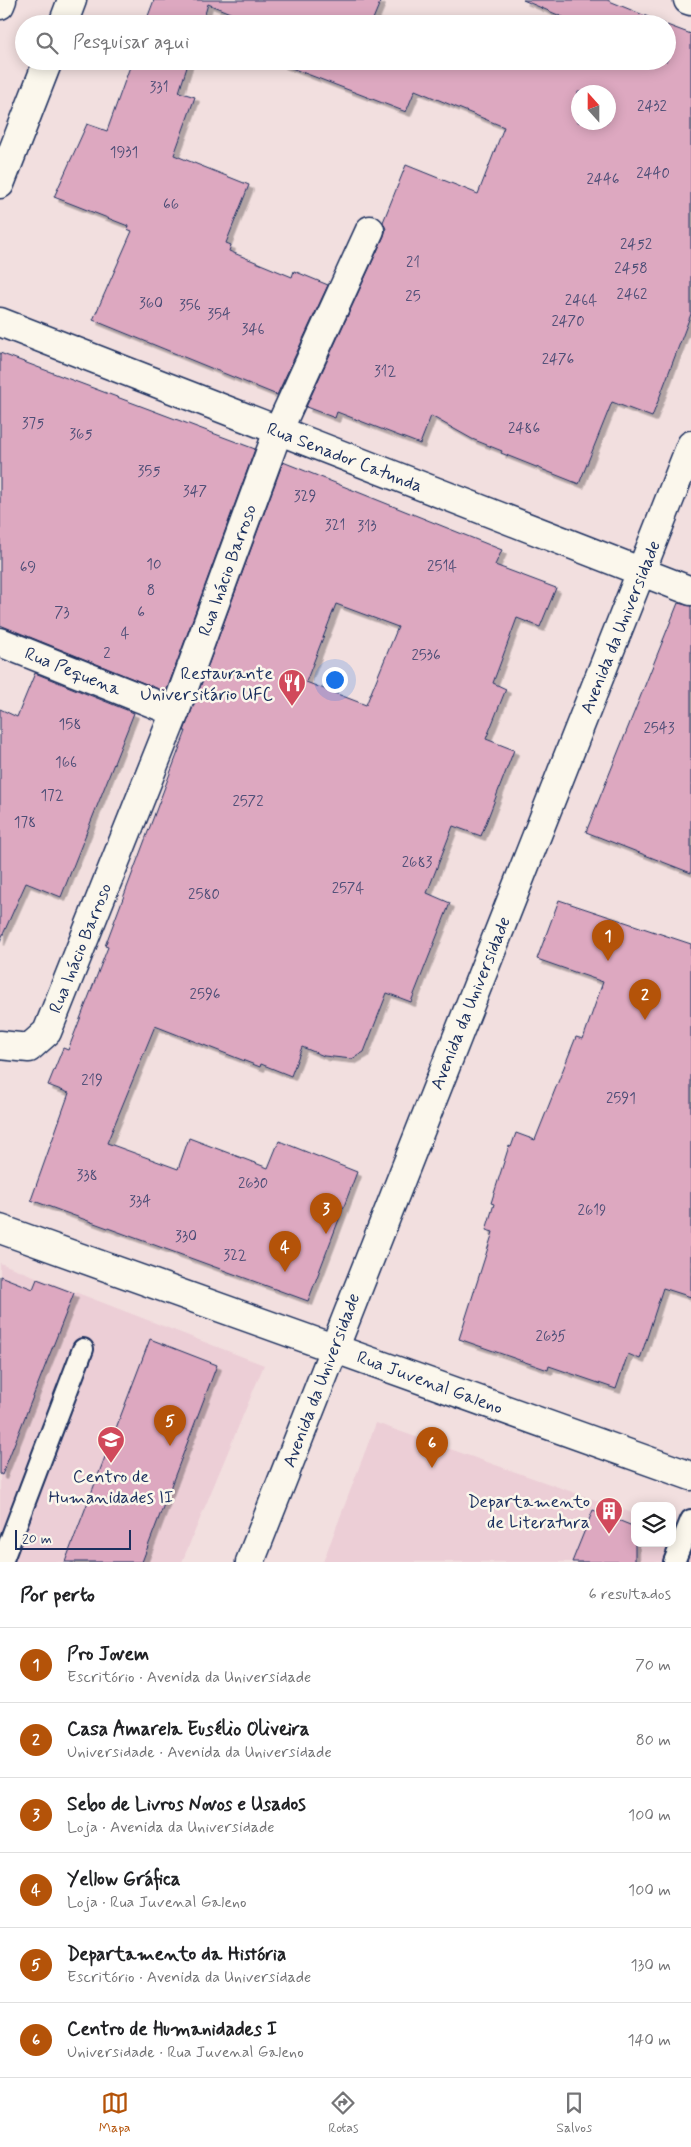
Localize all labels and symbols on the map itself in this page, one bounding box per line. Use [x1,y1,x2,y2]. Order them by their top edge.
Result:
house number: 331 [150,78,168,98]
north arrow [571,85,616,130]
house number: 2432 [637,97,667,117]
house number: 1931 [110,143,138,163]
house number: 2440 [636,164,670,184]
house number: 2446 [587,170,620,190]
house number: 66 [163,195,179,215]
house number: 2452 [620,235,652,255]
house number: 21 [406,253,420,273]
house number: 2458 [614,259,648,279]
house number: 2462 [617,285,647,305]
house number: 25 [405,287,421,307]
house number: 2464 [565,291,597,311]
house number: 360 [139,294,163,314]
house number: 356 [179,296,201,316]
house number: 354 [207,305,231,325]
house number: 2470 [551,312,585,332]
house number: 346 [242,320,264,340]
house number: 2476 [542,350,575,370]
house number: 312 [374,362,396,382]
house number: 375 [22,414,44,434]
street label: Rua Senador Catunda [263,417,426,499]
house number: 2486 [508,419,540,439]
house number: 365 [69,425,93,445]
house number: 355 [137,462,161,482]
house number: 347 [183,482,207,502]
house number: 329 [294,487,316,507]
street label: Rua Inácio Barroso [193,501,263,640]
house number: 321 [325,516,345,536]
house number: 313 [357,517,377,537]
street label: Avenida da Universidade [575,537,667,718]
house number: 10 [146,555,162,575]
house number: 2514 [427,557,457,577]
house number: 69 [20,558,36,578]
house number: 8 [147,581,155,601]
house number: 73 [54,603,70,623]
house number: 6 [137,603,145,623]
house number: 4 [121,624,130,644]
street label: Rua Pequena [21,642,124,702]
house number: 2 [103,644,111,664]
house number: 2536 [411,646,441,666]
place label: Restaurante Universitário UFC [140,662,273,707]
your location [322,667,348,693]
restaurant icon: Restaurante Universitário UFC [277,668,307,707]
house number: 158 [59,715,81,735]
house number: 2543 [644,719,675,739]
house number: 166 [55,753,77,773]
house number: 172 [40,786,64,806]
house number: 2572 [232,792,264,812]
house number: 178 [14,813,36,833]
house number: 2683 [402,853,432,873]
house number: 2574 [332,879,364,899]
street label: Rua Inácio Barroso [44,880,118,1017]
house number: 2580 [188,885,220,905]
street label: Avenida da Universidade [425,913,517,1094]
pin: 1 [592,920,624,961]
pin: 2 [629,979,661,1020]
house number: 2596 [190,985,221,1005]
house number: 219 [81,1071,103,1091]
house number: 2591 [606,1089,636,1109]
house number: 338 [76,1166,98,1186]
house number: 2630 [238,1174,268,1194]
house number: 334 [129,1192,151,1212]
pin: 3 [310,1193,342,1234]
house number: 2619 [578,1201,606,1221]
house number: 330 [175,1227,197,1247]
pin: 4 [269,1231,301,1272]
house number: 322 [223,1246,247,1266]
street label: Avenida da Universidade [278,1290,366,1471]
house number: 2635 [536,1327,566,1347]
street label: Rua Juvenal Galeno [353,1345,506,1420]
pin: 5 [154,1405,186,1446]
school or university icon: Centro de Humanidades II [96,1425,126,1464]
pin: 6 [416,1427,448,1468]
place label: Centro de Humanidades II [48,1465,174,1510]
place label: Departamento de Literatura [468,1490,590,1535]
building icon: Departamento de Literatura [594,1496,624,1535]
scale bar [15,1527,131,1550]

